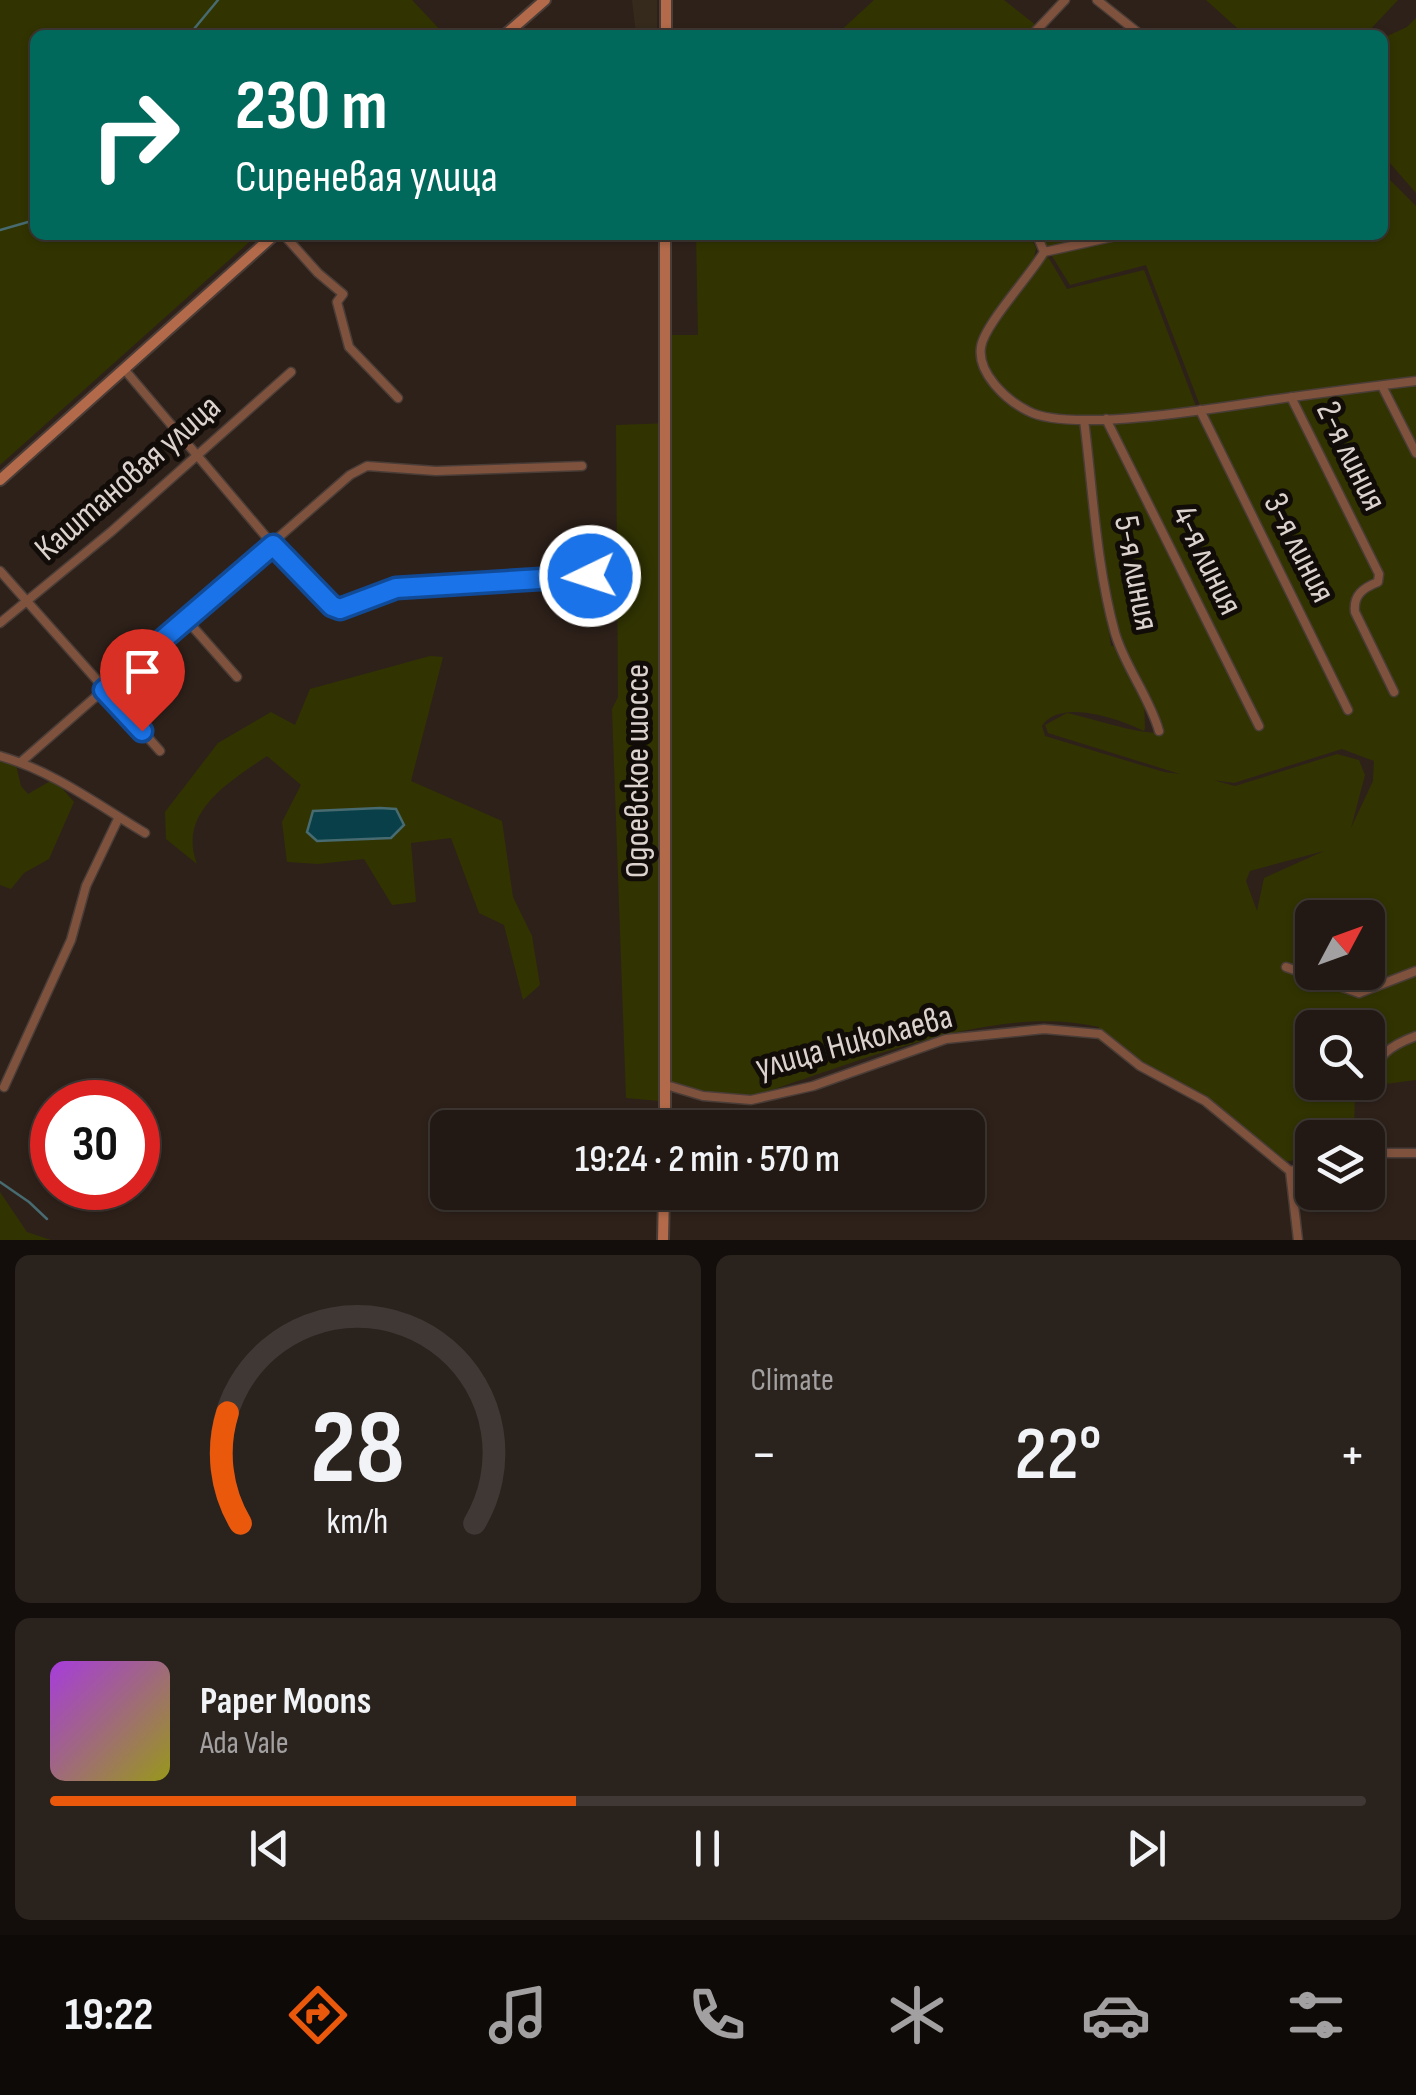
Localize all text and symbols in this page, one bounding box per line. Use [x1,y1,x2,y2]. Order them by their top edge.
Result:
text: 230 m [235,65,388,149]
icon: right [70,70,200,200]
text: Сиреневая улица [235,150,498,205]
street label: Каштановая улица [26,386,230,570]
street label: 2-я линия [1306,394,1396,518]
street label: 3-я линия [1253,486,1345,610]
street label: 4-я линия [1162,498,1252,622]
street label: 5-я линия [1104,512,1168,634]
position arrow [538,524,642,628]
pin [100,629,185,732]
icon: arrive [115,644,170,699]
street label: Одоевское шоссе [616,664,659,878]
north arrow [1295,900,1385,990]
map controls [1295,900,1385,1210]
street label: улица Николаева [751,995,957,1089]
button: search [1295,1010,1385,1100]
speed limit sign: 30 [30,1080,160,1210]
button: layers [1295,1120,1385,1210]
text: 19:24 · 2 min · 570 m [575,1137,840,1182]
text: Climate [751,1361,834,1400]
text: 28 [310,1387,405,1512]
text: 22° [1015,1410,1102,1501]
text: − [751,1422,777,1489]
text: + [1339,1422,1366,1489]
text: km/h [327,1501,389,1544]
text: Paper Moons [200,1679,371,1724]
text: Ada Vale [200,1724,289,1763]
icon: previous [242,1821,297,1876]
icon: pause [680,1821,735,1876]
icon: next [1119,1821,1174,1876]
icon: directions [283,1980,353,2050]
icon: music [483,1980,553,2050]
icon: phone [682,1980,752,2050]
icon: climate [882,1980,952,2050]
icon: car [1081,1980,1151,2050]
icon: filters [1281,1980,1351,2050]
text: 19:22 [65,1988,153,2043]

